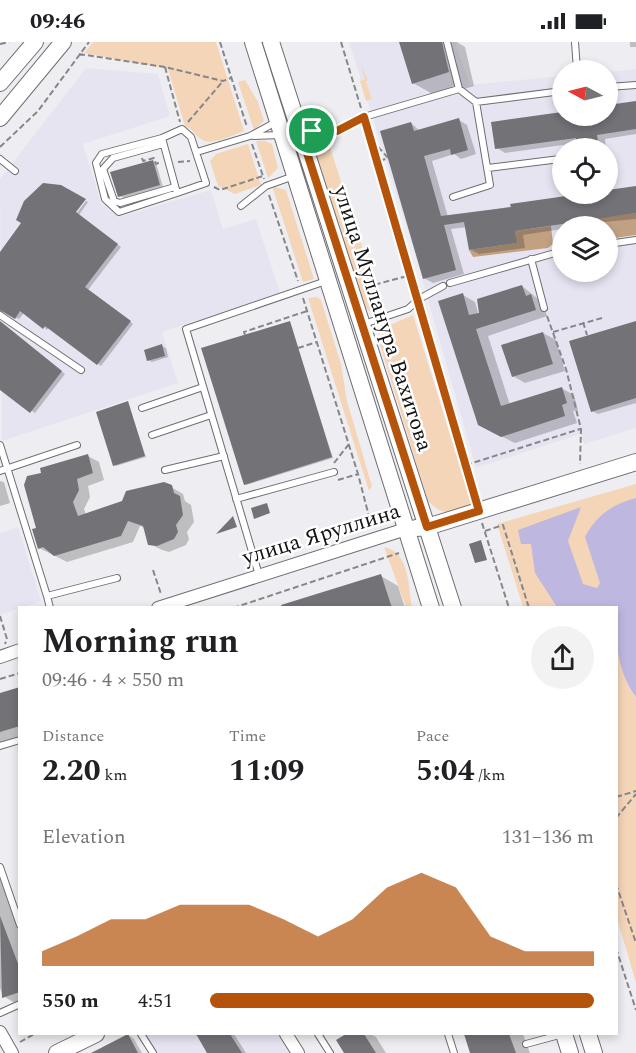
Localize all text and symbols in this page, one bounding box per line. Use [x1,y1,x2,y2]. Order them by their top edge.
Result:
text: 09:46 [30,5,85,38]
north arrow [552,60,618,126]
map controls [552,60,618,282]
pin [286,105,337,156]
icon: arrive [295,114,328,147]
button: locate [552,138,618,204]
street label: улица Мулланура Вахитова [324,180,441,456]
button: layers [552,216,618,282]
street label: улица Яруллина [237,495,405,574]
text: Morning run [42,617,239,667]
button: share [531,626,594,689]
text: 09:46 · 4 × 550 m [42,665,184,695]
text: Distance [42,724,104,748]
text: Time [229,724,266,748]
text: Pace [416,724,449,748]
text: 2.20 [42,748,101,794]
text: 11:09 [229,748,304,794]
text: 5:04 [416,748,475,794]
text: km [101,763,127,787]
text: /km [475,763,505,787]
text: Elevation [42,822,126,852]
text: 131–136 m [502,822,594,852]
text: 550 m [42,986,99,1016]
text: 4:51 [138,986,173,1016]

